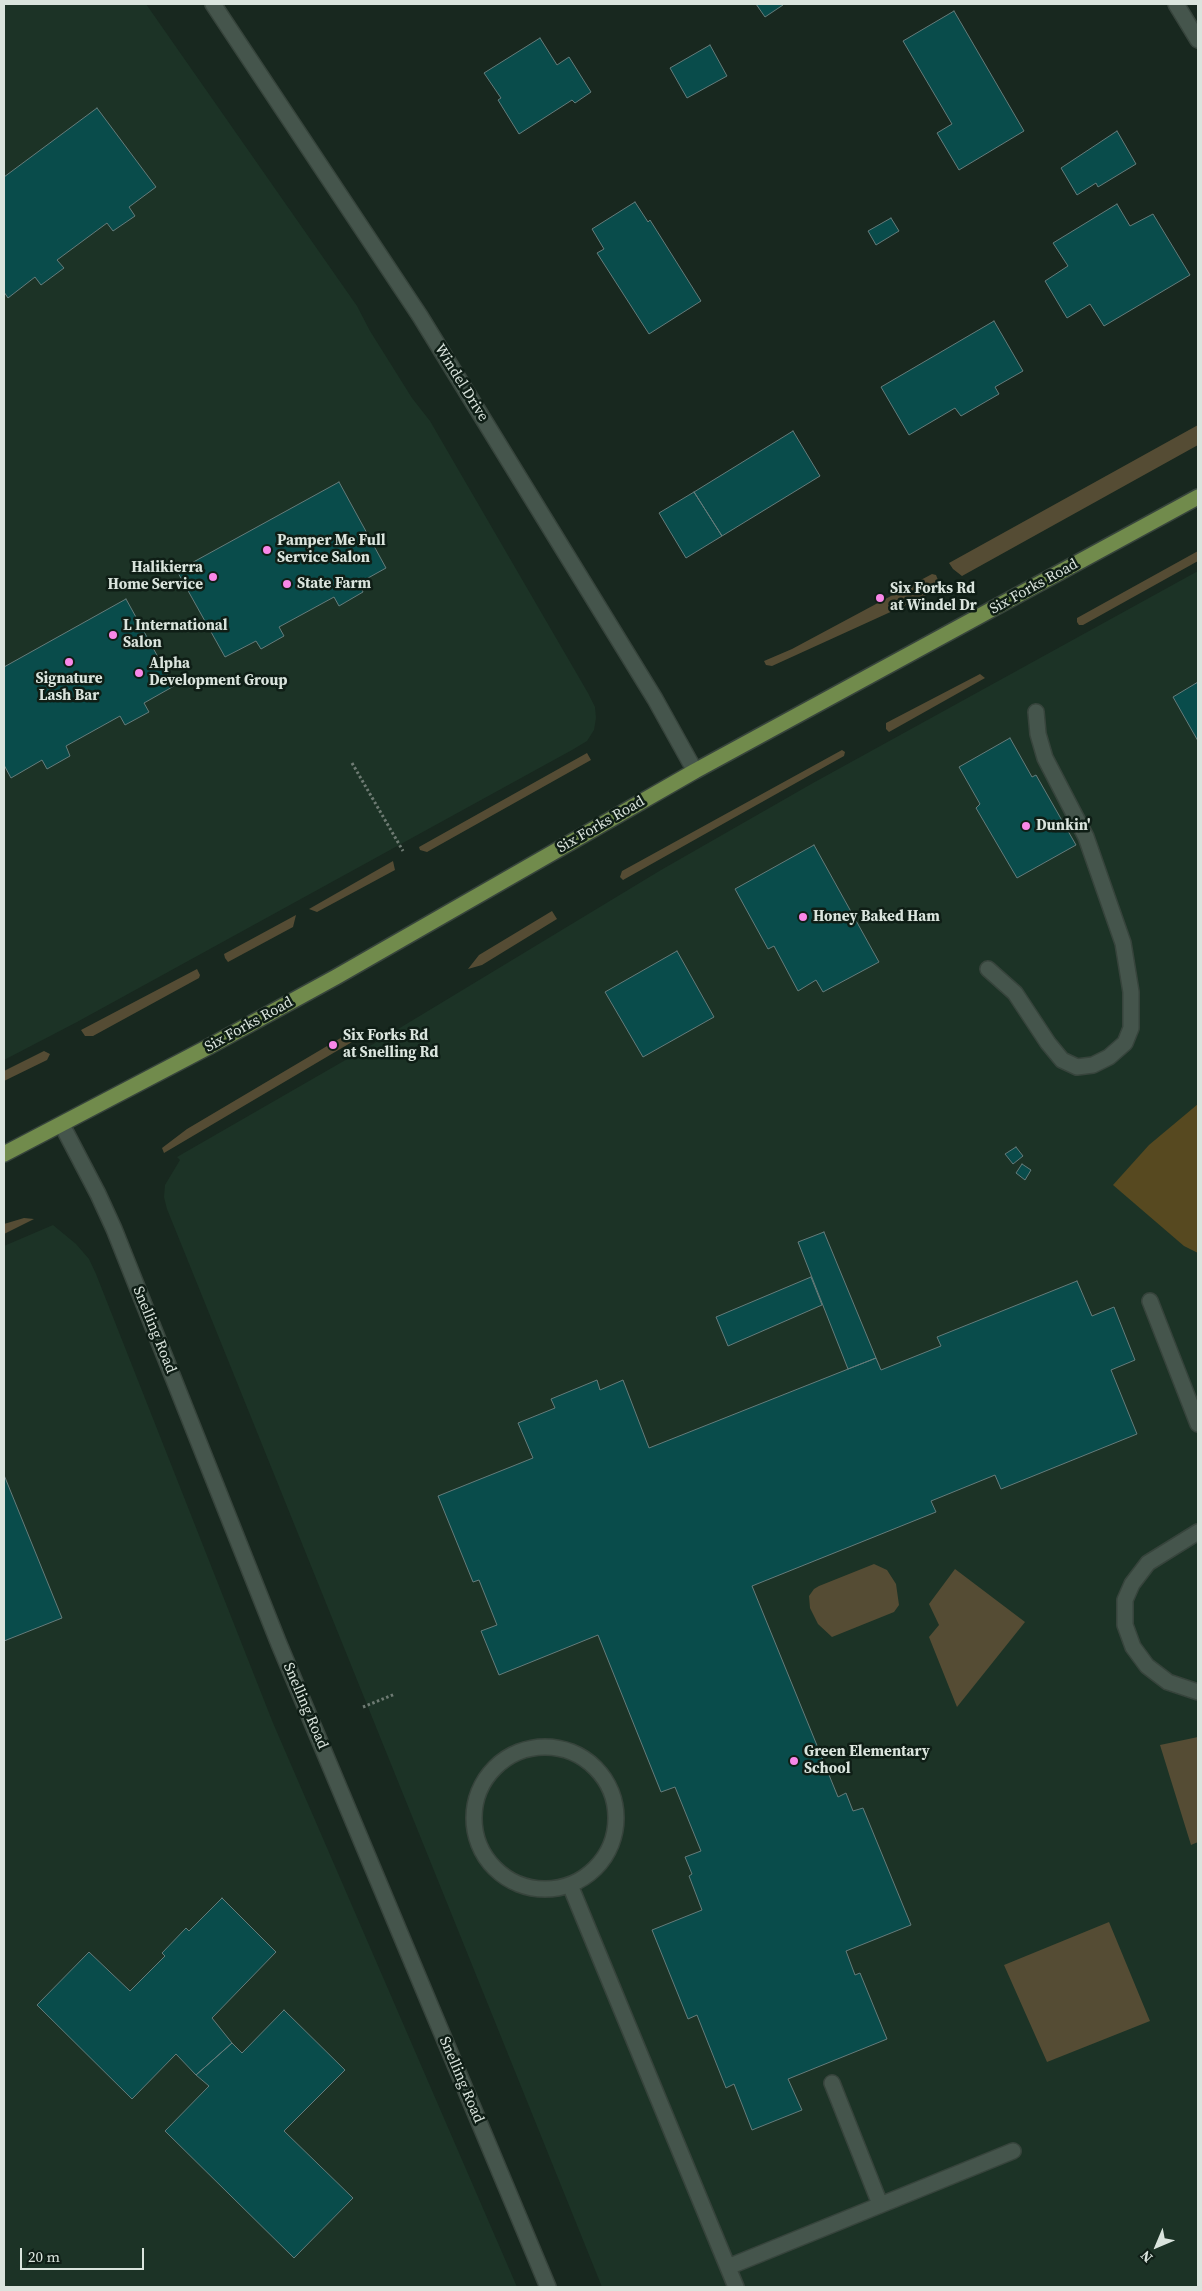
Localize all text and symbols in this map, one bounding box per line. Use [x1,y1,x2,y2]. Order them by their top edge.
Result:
street label: Windel Drive [430,341,492,425]
place label: Pamper Me Full Service Salon [277,532,386,567]
marker: Pamper Me Full Service Salon [261,544,273,556]
street label: Six Forks Road [987,555,1081,619]
place label: Halikierra Home Service [108,559,203,594]
marker: Halikierra Home Service [207,571,219,583]
place label: State Farm [297,575,371,593]
marker: State Farm [281,578,293,590]
place label: Six Forks Rd at Windel Dr [890,580,977,615]
marker: Six Forks Rd at Windel Dr [874,592,886,604]
place label: L International Salon [123,617,228,652]
marker: L International Salon [107,629,119,641]
place label: Alpha Development Group [149,655,287,690]
marker: Signature Lash Bar [63,656,75,668]
marker: Alpha Development Group [133,667,145,679]
place label: Signature Lash Bar [35,670,103,705]
street label: Six Forks Road [554,793,648,857]
place label: Dunkin' [1036,817,1091,835]
marker: Dunkin' [1020,820,1032,832]
place label: Honey Baked Ham [813,908,940,926]
marker: Honey Baked Ham [797,911,809,923]
street label: Six Forks Road [202,993,296,1057]
place label: Six Forks Rd at Snelling Rd [343,1027,438,1062]
marker: Six Forks Rd at Snelling Rd [327,1039,339,1051]
street label: Snelling Road [128,1284,180,1376]
street label: Snelling Road [279,1660,331,1752]
place label: Green Elementary School [804,1743,930,1778]
marker: Green Elementary School [788,1755,800,1767]
street label: Snelling Road [435,2034,487,2126]
north arrow [1132,2221,1182,2271]
scale bar [22,2238,146,2270]
text: 20 m [28,2246,60,2267]
text: N [1136,2246,1157,2267]

